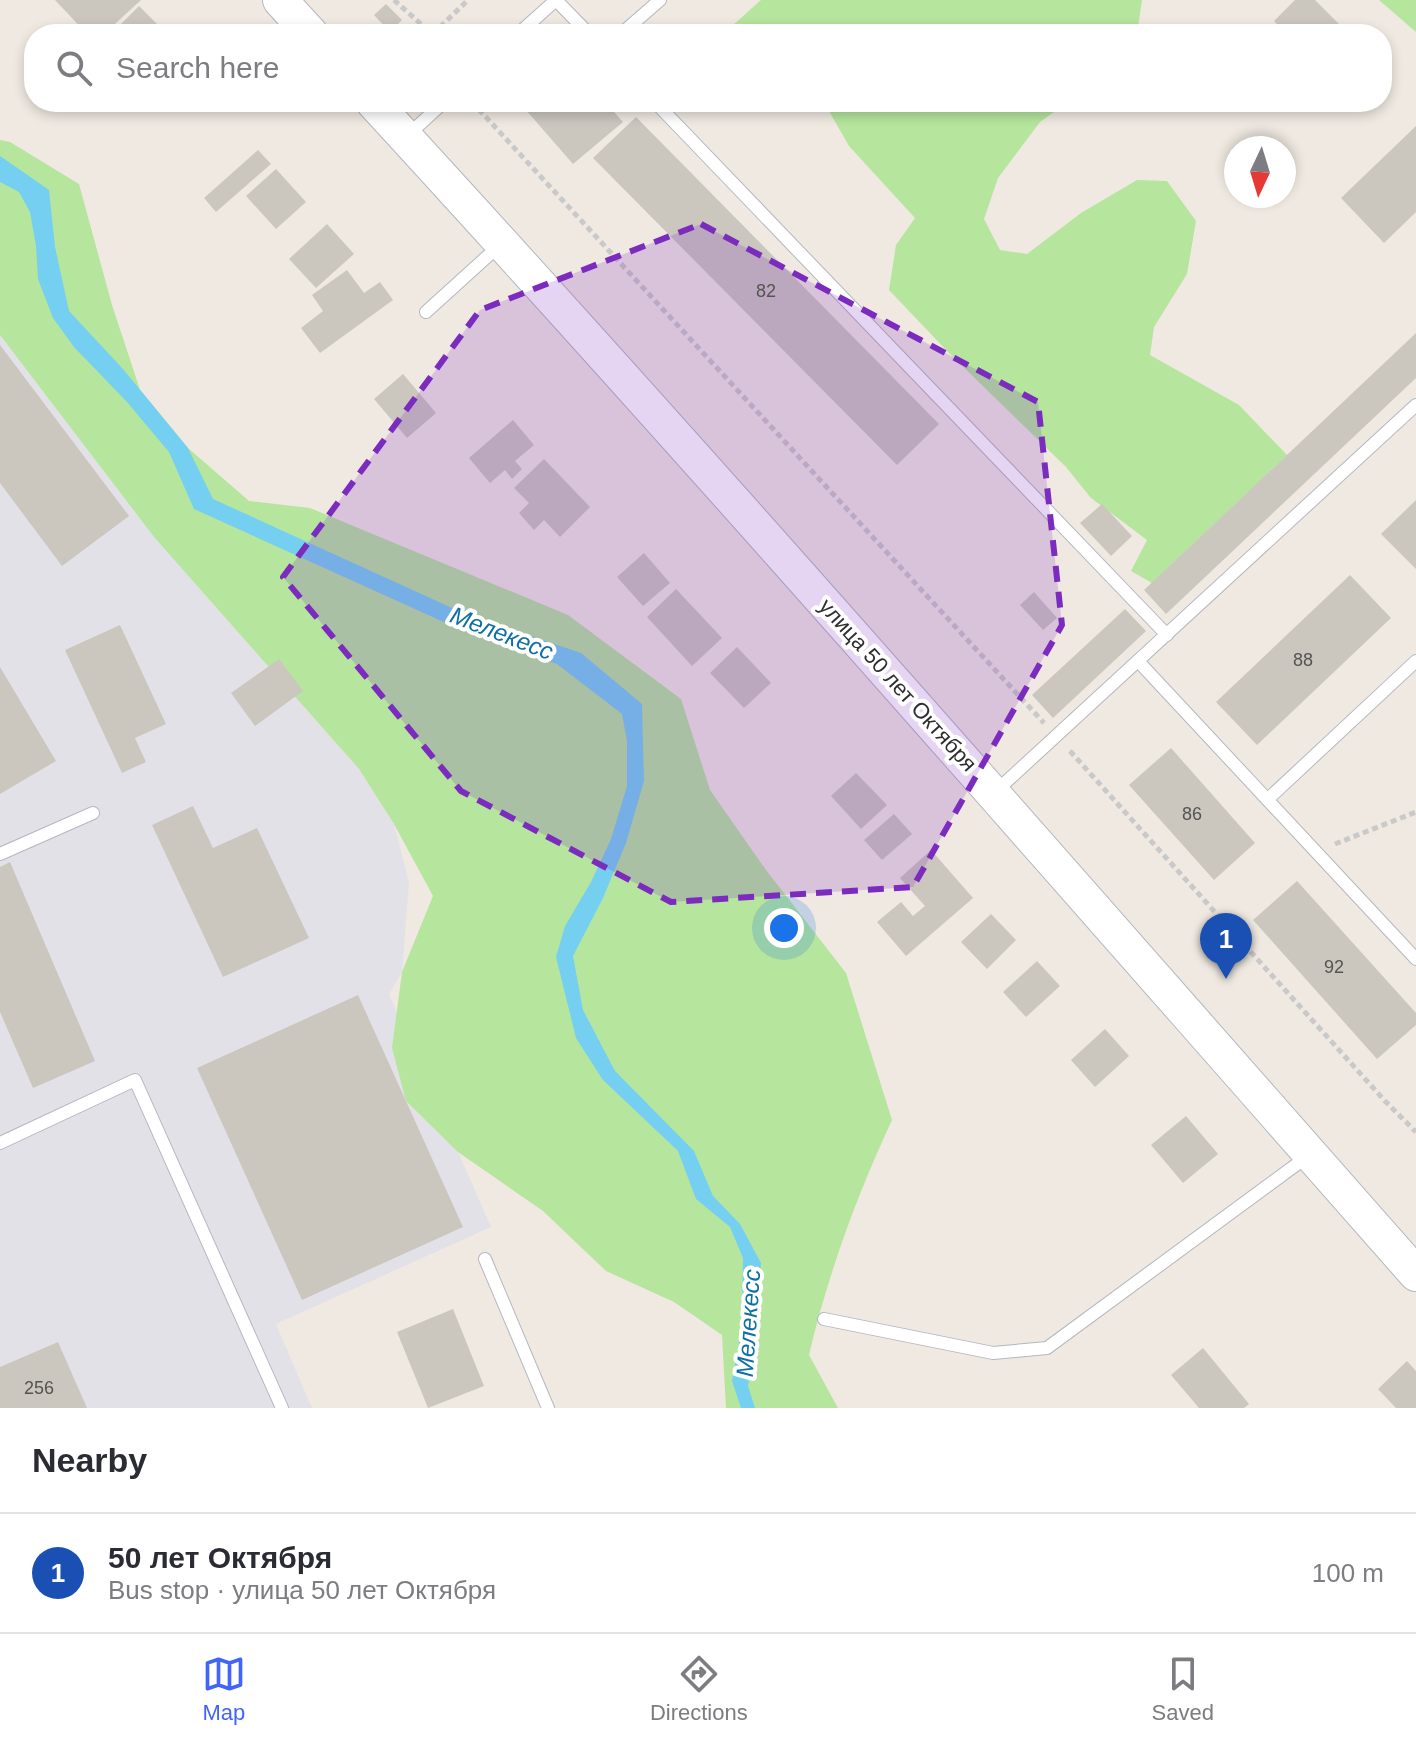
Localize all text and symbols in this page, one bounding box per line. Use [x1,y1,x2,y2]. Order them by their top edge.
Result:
search box [24,24,1392,112]
icon: search [52,46,96,90]
text: Search here [116,51,279,84]
north arrow [1224,136,1296,208]
house number: 82 [756,281,776,301]
street label: улица 50 лет Октября [814,594,982,776]
water label: Мелекесс [447,601,557,665]
house number: 88 [1293,650,1313,670]
house number: 86 [1182,804,1202,824]
your location [764,908,804,948]
pin: 1 [1200,913,1252,979]
house number: 92 [1324,957,1344,977]
water label: Мелекесс [731,1268,765,1378]
house number: 256 [24,1378,54,1398]
text: Nearby [32,1441,147,1479]
text: 50 лет Октября [108,1541,332,1574]
text: 1 [51,1558,65,1588]
text: 100 m [1312,1558,1384,1588]
text: Bus stop · улица 50 лет Октября [108,1575,496,1605]
tab: Map [202,1652,246,1726]
tab: Directions [650,1652,748,1726]
tab: Saved [1152,1652,1214,1726]

